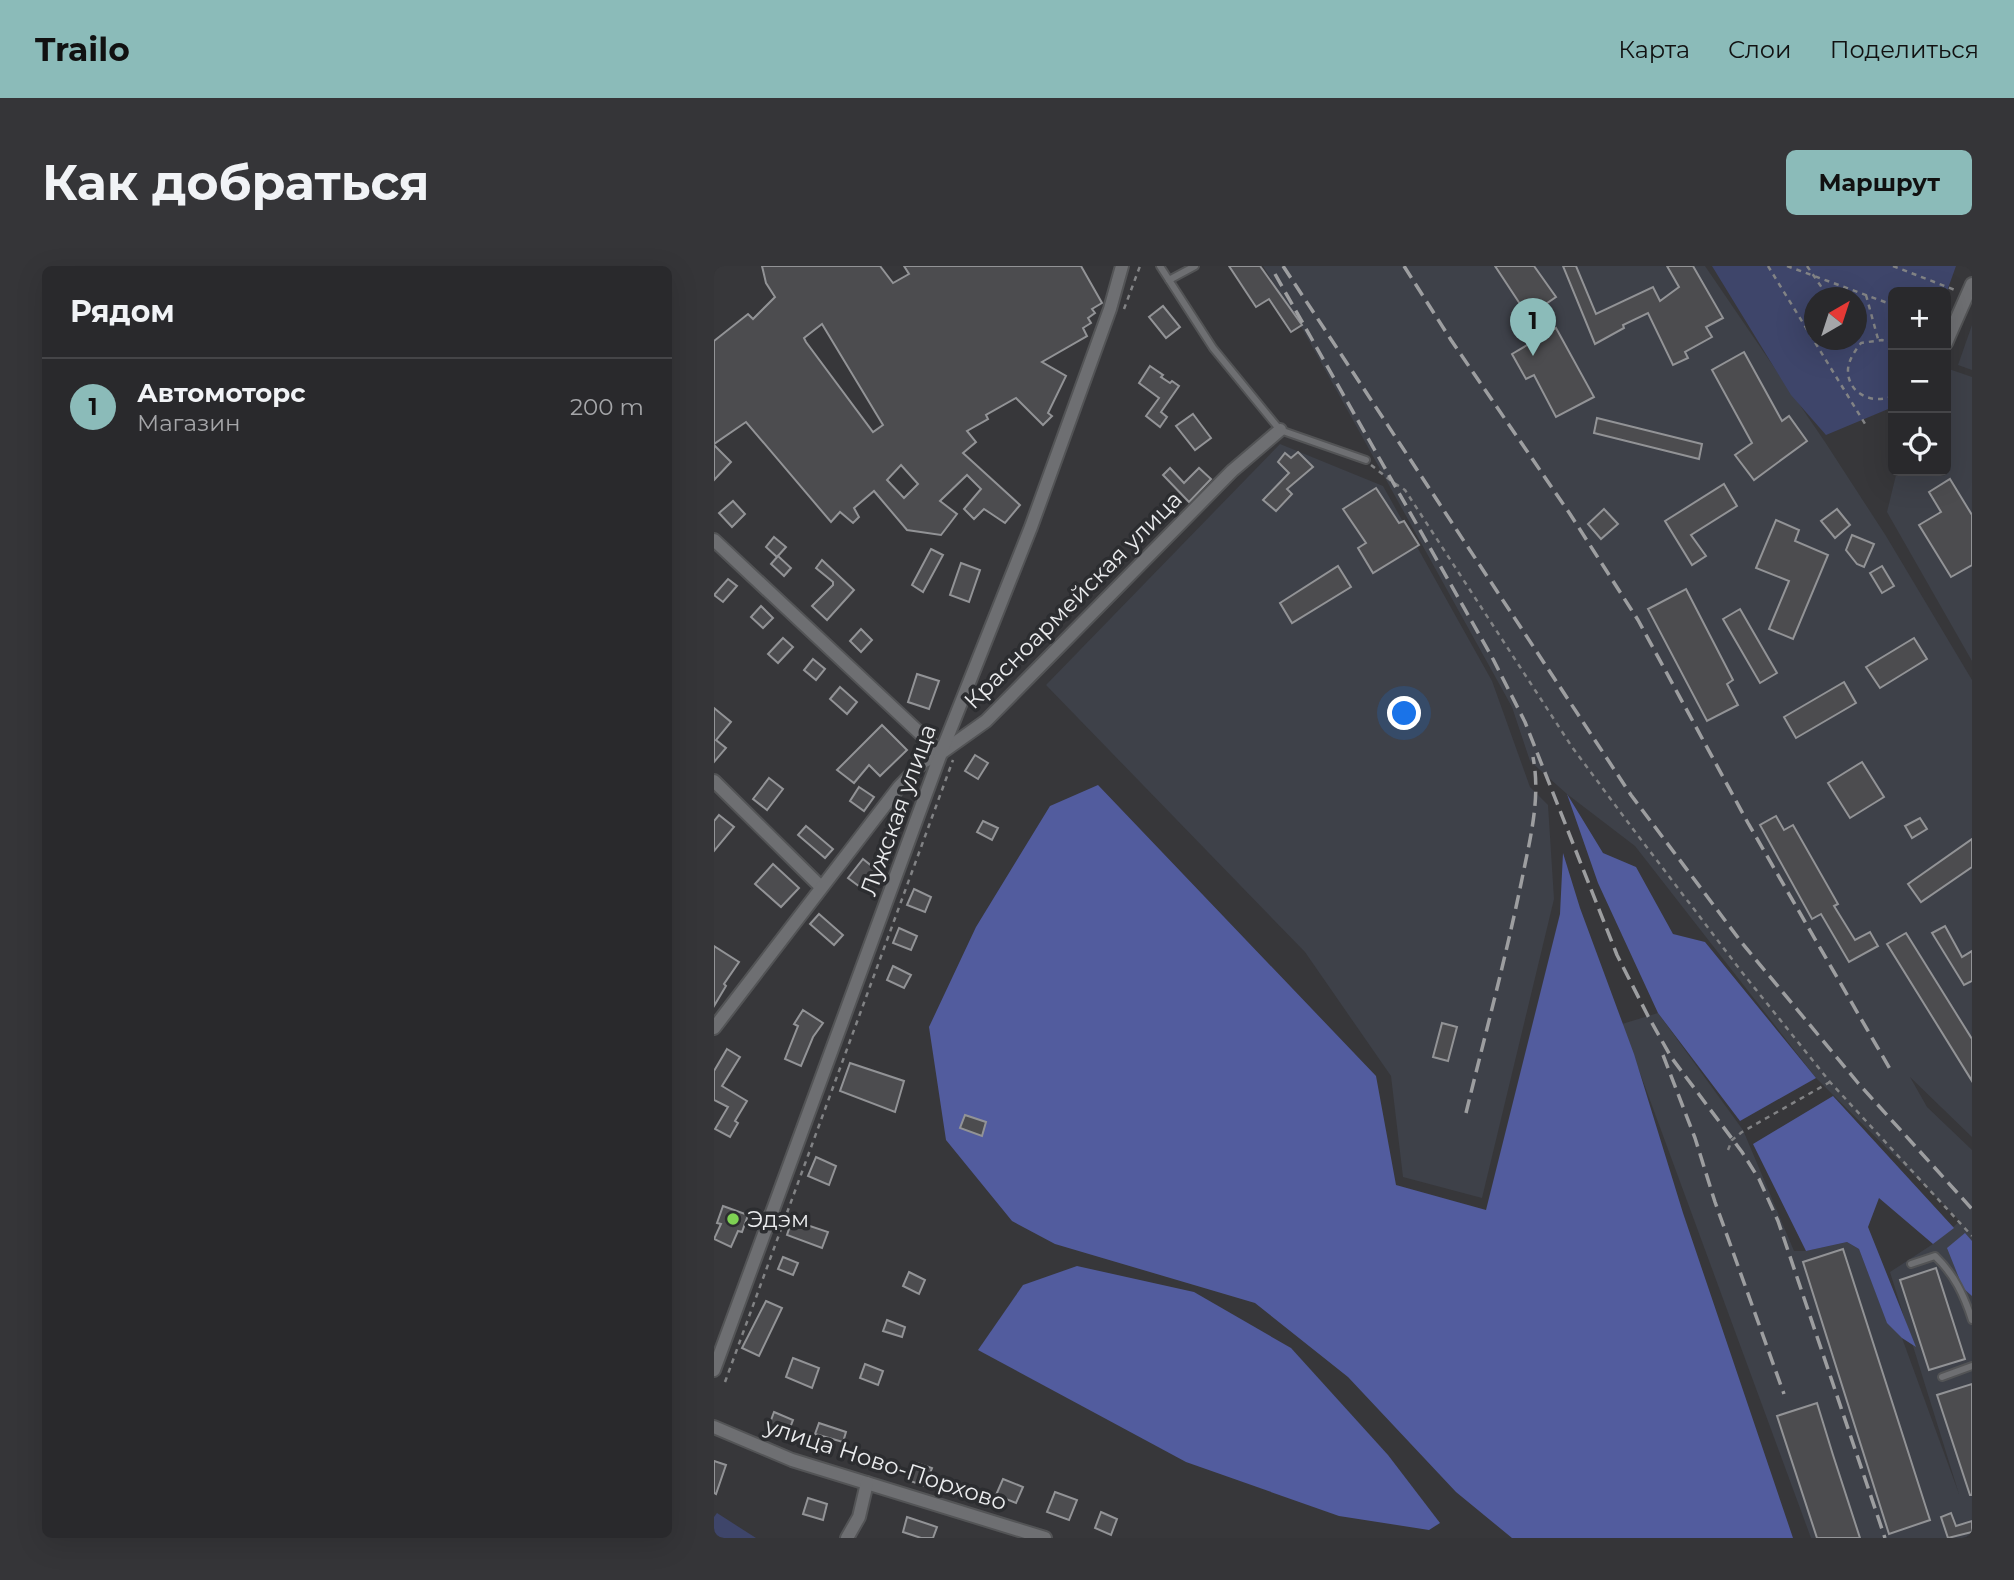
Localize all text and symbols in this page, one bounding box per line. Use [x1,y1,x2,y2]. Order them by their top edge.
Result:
text: Trailo [35,29,130,69]
text: Карта [1618,35,1690,64]
text: Слои [1728,35,1792,64]
text: Поделиться [1830,35,1979,64]
button: Маршрут [1786,150,1972,215]
text: Как добраться [42,153,430,212]
north arrow [1804,287,1867,350]
map controls [1888,287,1951,476]
button: + [1888,287,1951,350]
text: Рядом [70,293,175,330]
pin: 1 [1510,298,1556,356]
button: − [1888,350,1951,413]
text: Автомоторс [137,377,306,409]
text: 1 [88,393,98,421]
text: 200 m [570,393,644,421]
text: Магазин [137,409,241,437]
button: locate [1888,413,1951,476]
street label: Красноармейская улица [958,485,1188,715]
your location [1387,696,1421,730]
street label: Лужская улица [854,720,942,900]
place label: Эдэм [747,1205,809,1233]
marker: Эдэм [725,1211,741,1227]
street label: улица Ново-Порхово [760,1411,1011,1516]

